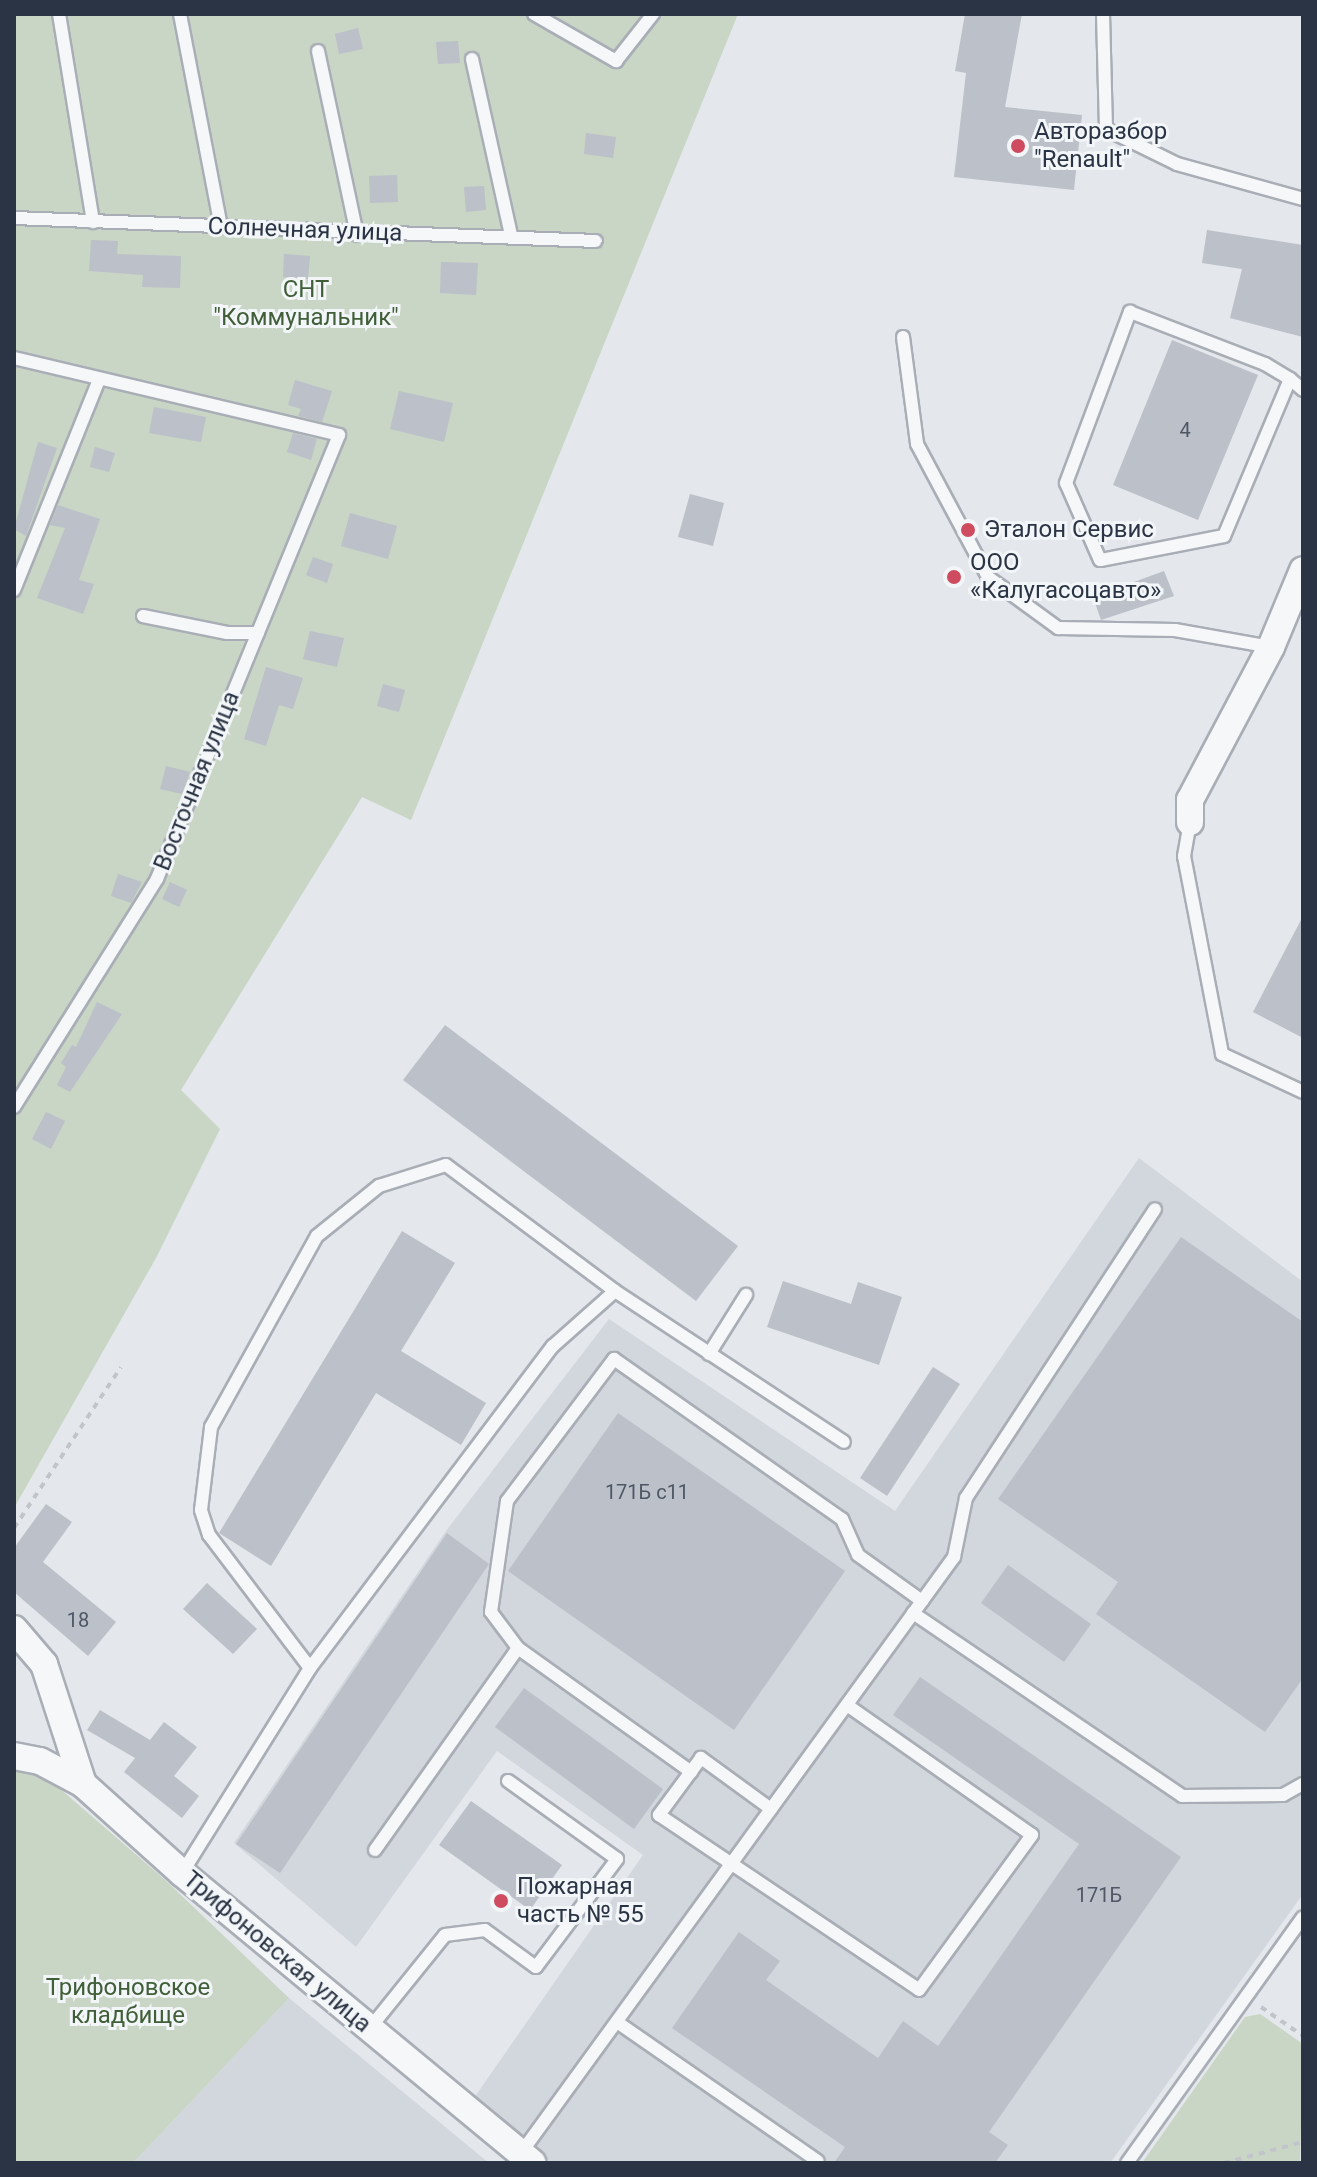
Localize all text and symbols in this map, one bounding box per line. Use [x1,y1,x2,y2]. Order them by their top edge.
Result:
place label: Авторазбор "Renault" [1034,118,1167,174]
marker: Авторазбор "Renault" [1009,137,1027,155]
street label: Солнечная улица [207,212,403,248]
park label: СНТ "Коммунальник" [213,276,399,332]
house number: 4 [1179,418,1191,442]
place label: Эталон Сервис [984,516,1154,544]
marker: Эталон Сервис [959,521,977,539]
place label: ООО «Калугасоцавто» [970,549,1161,605]
marker: ООО «Калугасоцавто» [945,568,963,586]
street label: Восточная улица [148,687,246,875]
house number: 171Б с11 [605,1480,689,1504]
house number: 18 [67,1608,89,1632]
street label: Трифоновская улица [177,1865,377,2039]
place label: Пожарная часть № 55 [517,1873,644,1929]
house number: 171Б [1076,1883,1122,1907]
marker: Пожарная часть № 55 [492,1892,510,1910]
park label: Трифоновское кладбище [46,1974,210,2030]

